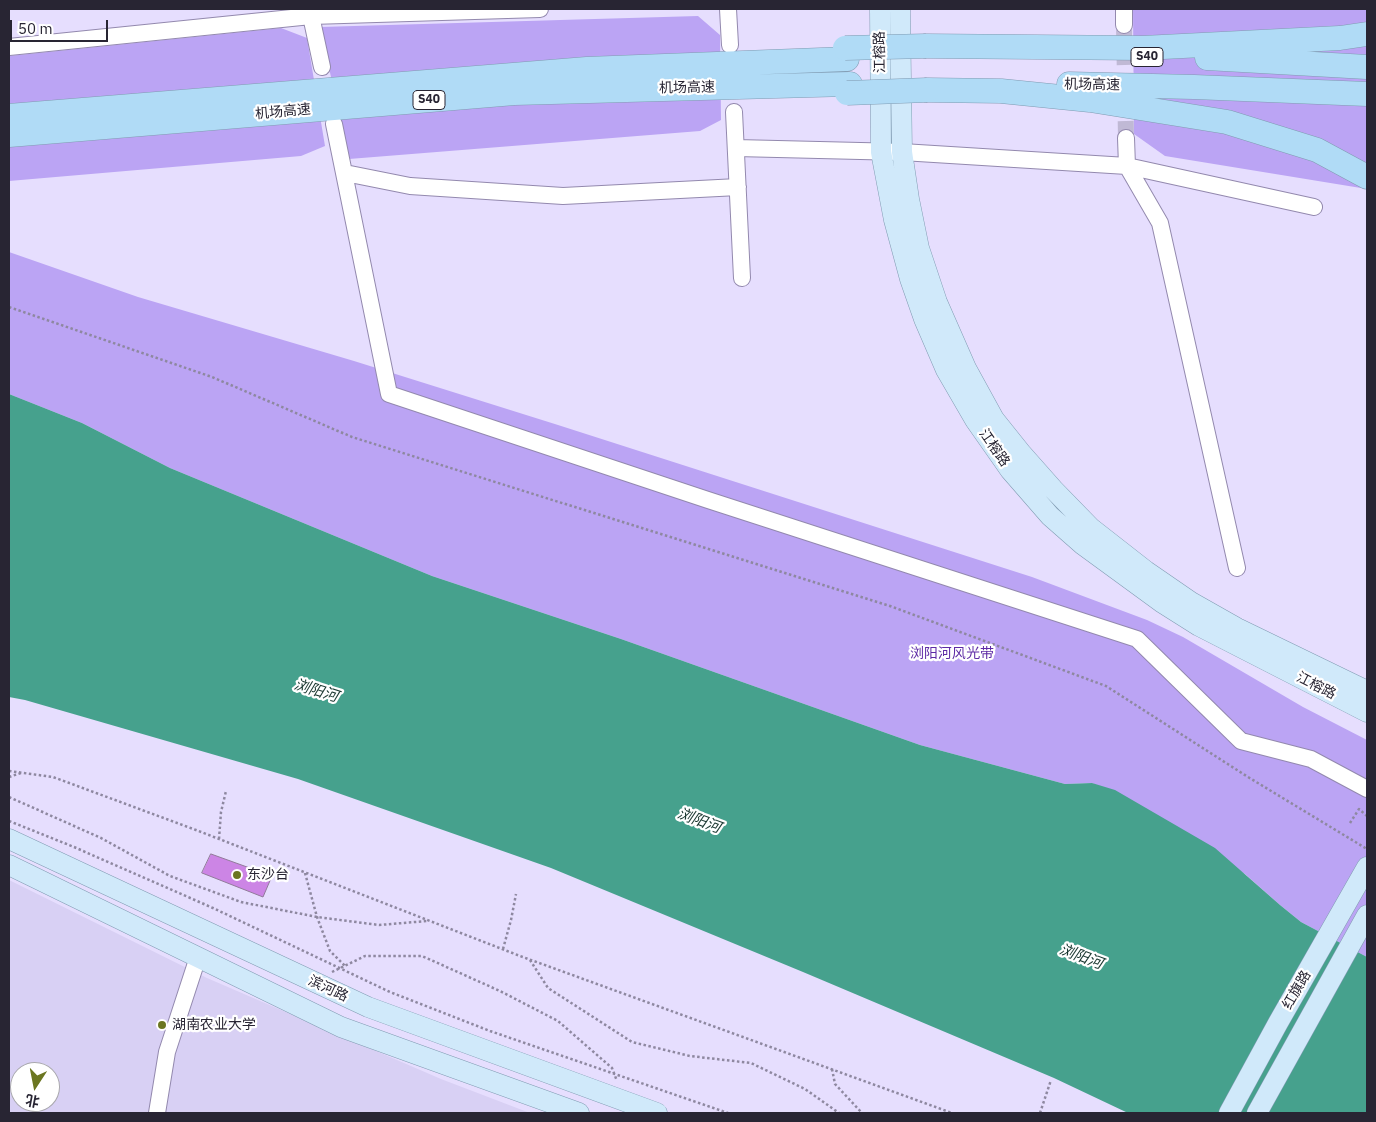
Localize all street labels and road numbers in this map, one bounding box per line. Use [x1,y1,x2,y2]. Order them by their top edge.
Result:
street label: 江榕路 [871,31,889,73]
road number: S40 [1131,48,1163,66]
street label: 机场高速 [1064,76,1120,94]
street label: 机场高速 [659,79,715,97]
road number: S40 [413,90,445,110]
street label: 机场高速 [254,101,312,123]
street label: 江榕路 [975,426,1013,470]
street label: 江榕路 [1293,669,1339,703]
street label: 红旗路 [1279,968,1315,1012]
street label: 滨河路 [305,973,351,1005]

